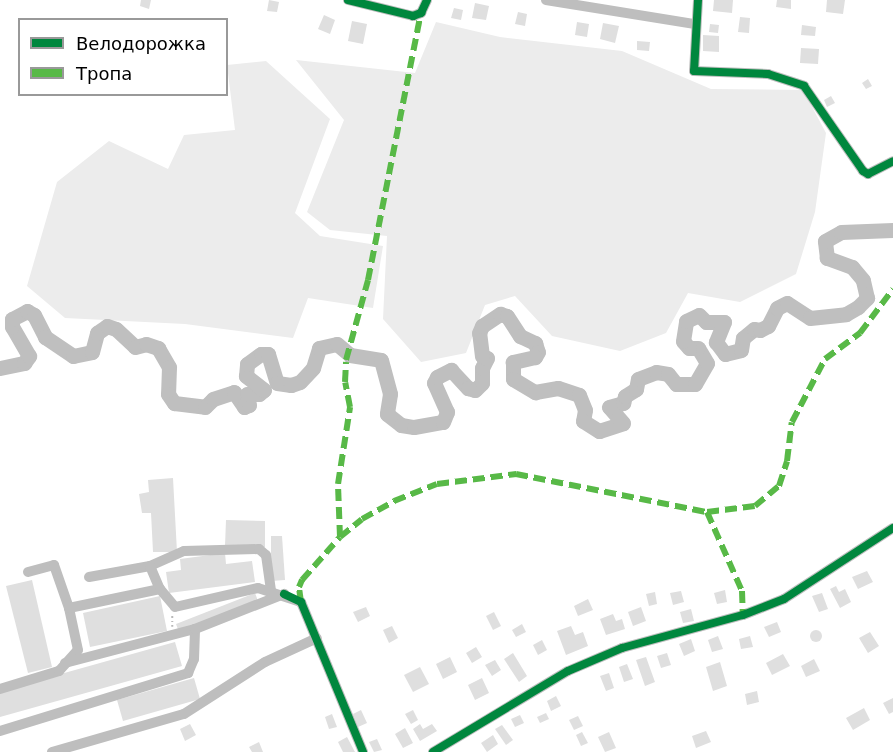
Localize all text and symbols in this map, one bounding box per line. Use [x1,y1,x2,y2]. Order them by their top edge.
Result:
legend [18,18,228,96]
text: Велодорожка [76,33,206,54]
text: Тропа [76,63,132,84]

